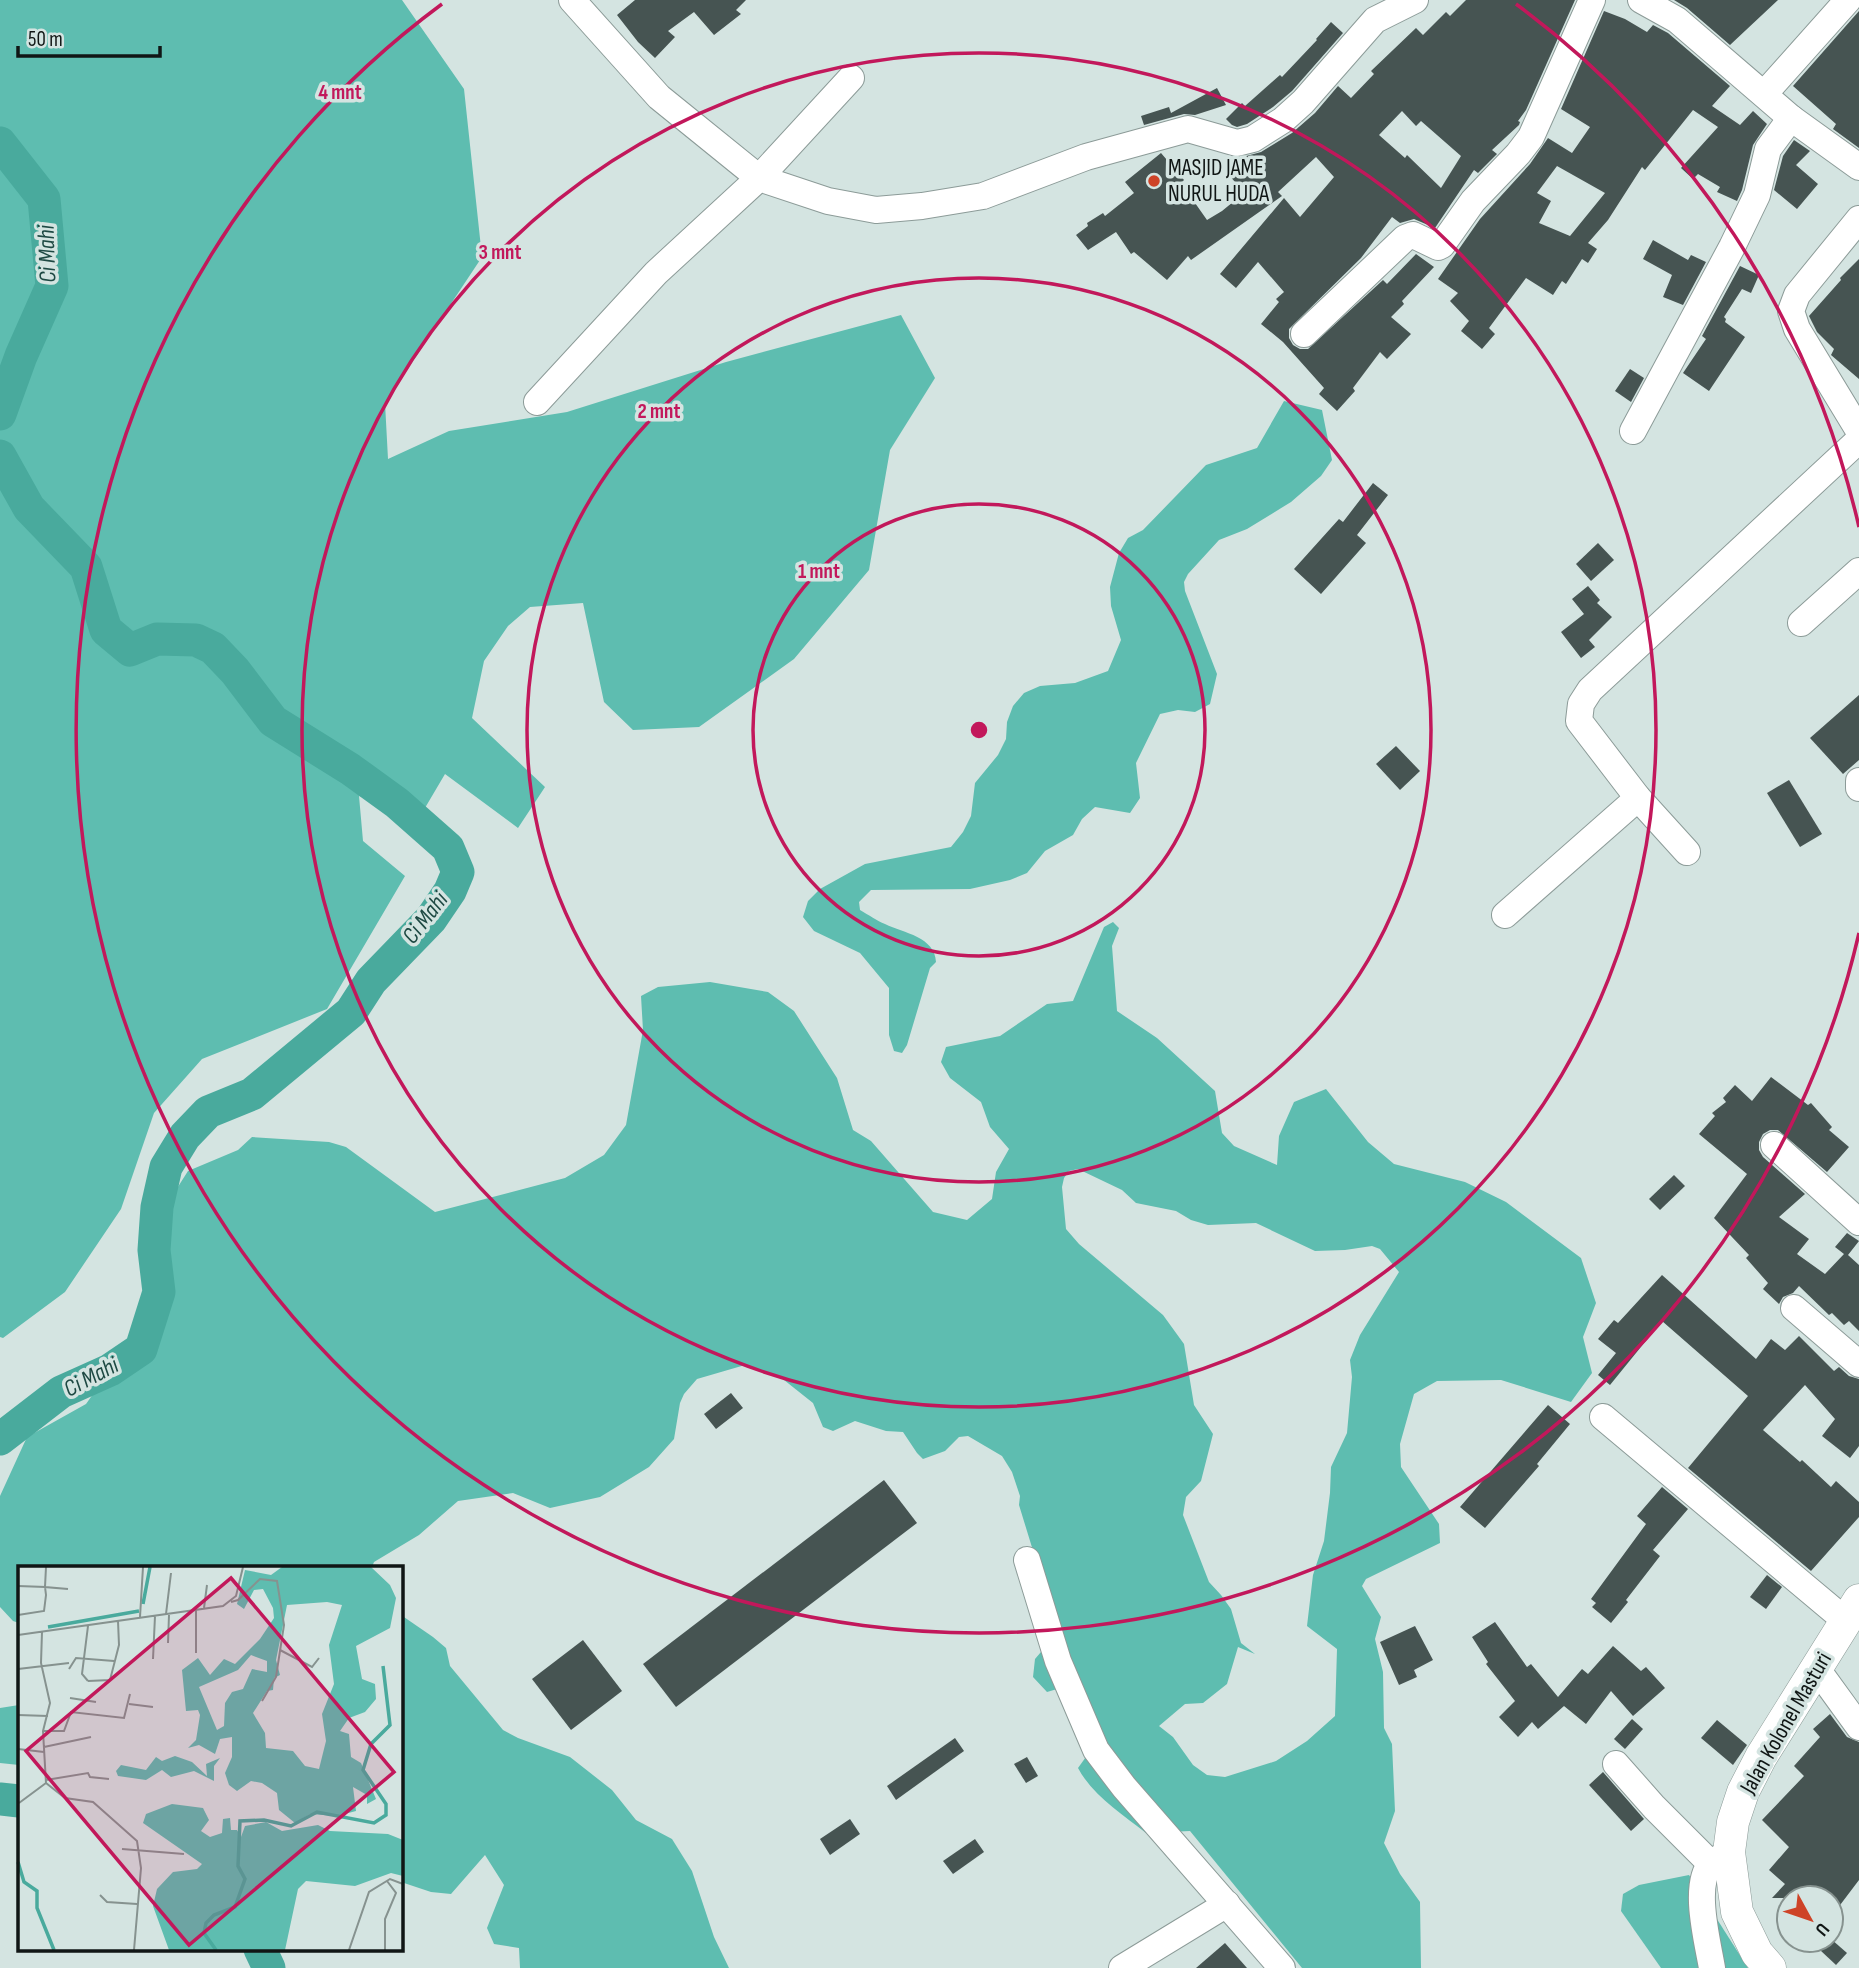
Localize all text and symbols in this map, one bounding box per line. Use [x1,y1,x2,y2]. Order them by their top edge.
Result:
scale bar [18,14,159,58]
text: 50 m [28,27,63,52]
text: 4 mnt [318,80,362,105]
place label: MASJID JAME NURUL HUDA [1168,154,1269,208]
marker: MASJID JAME NURUL HUDA [1146,173,1162,189]
water label: Ci Mahi [31,224,62,283]
text: 3 mnt [479,240,522,265]
text: 2 mnt [638,399,680,424]
text: 1 mnt [798,559,840,584]
centre of rings [967,718,991,742]
water label: Ci Mahi [396,886,455,950]
water label: Ci Mahi [59,1350,124,1403]
inset map [18,1566,402,1951]
street label: Jalan Kolonel Masturi [1734,1647,1838,1800]
north arrow [1775,1884,1845,1954]
text: U [1810,1918,1834,1940]

